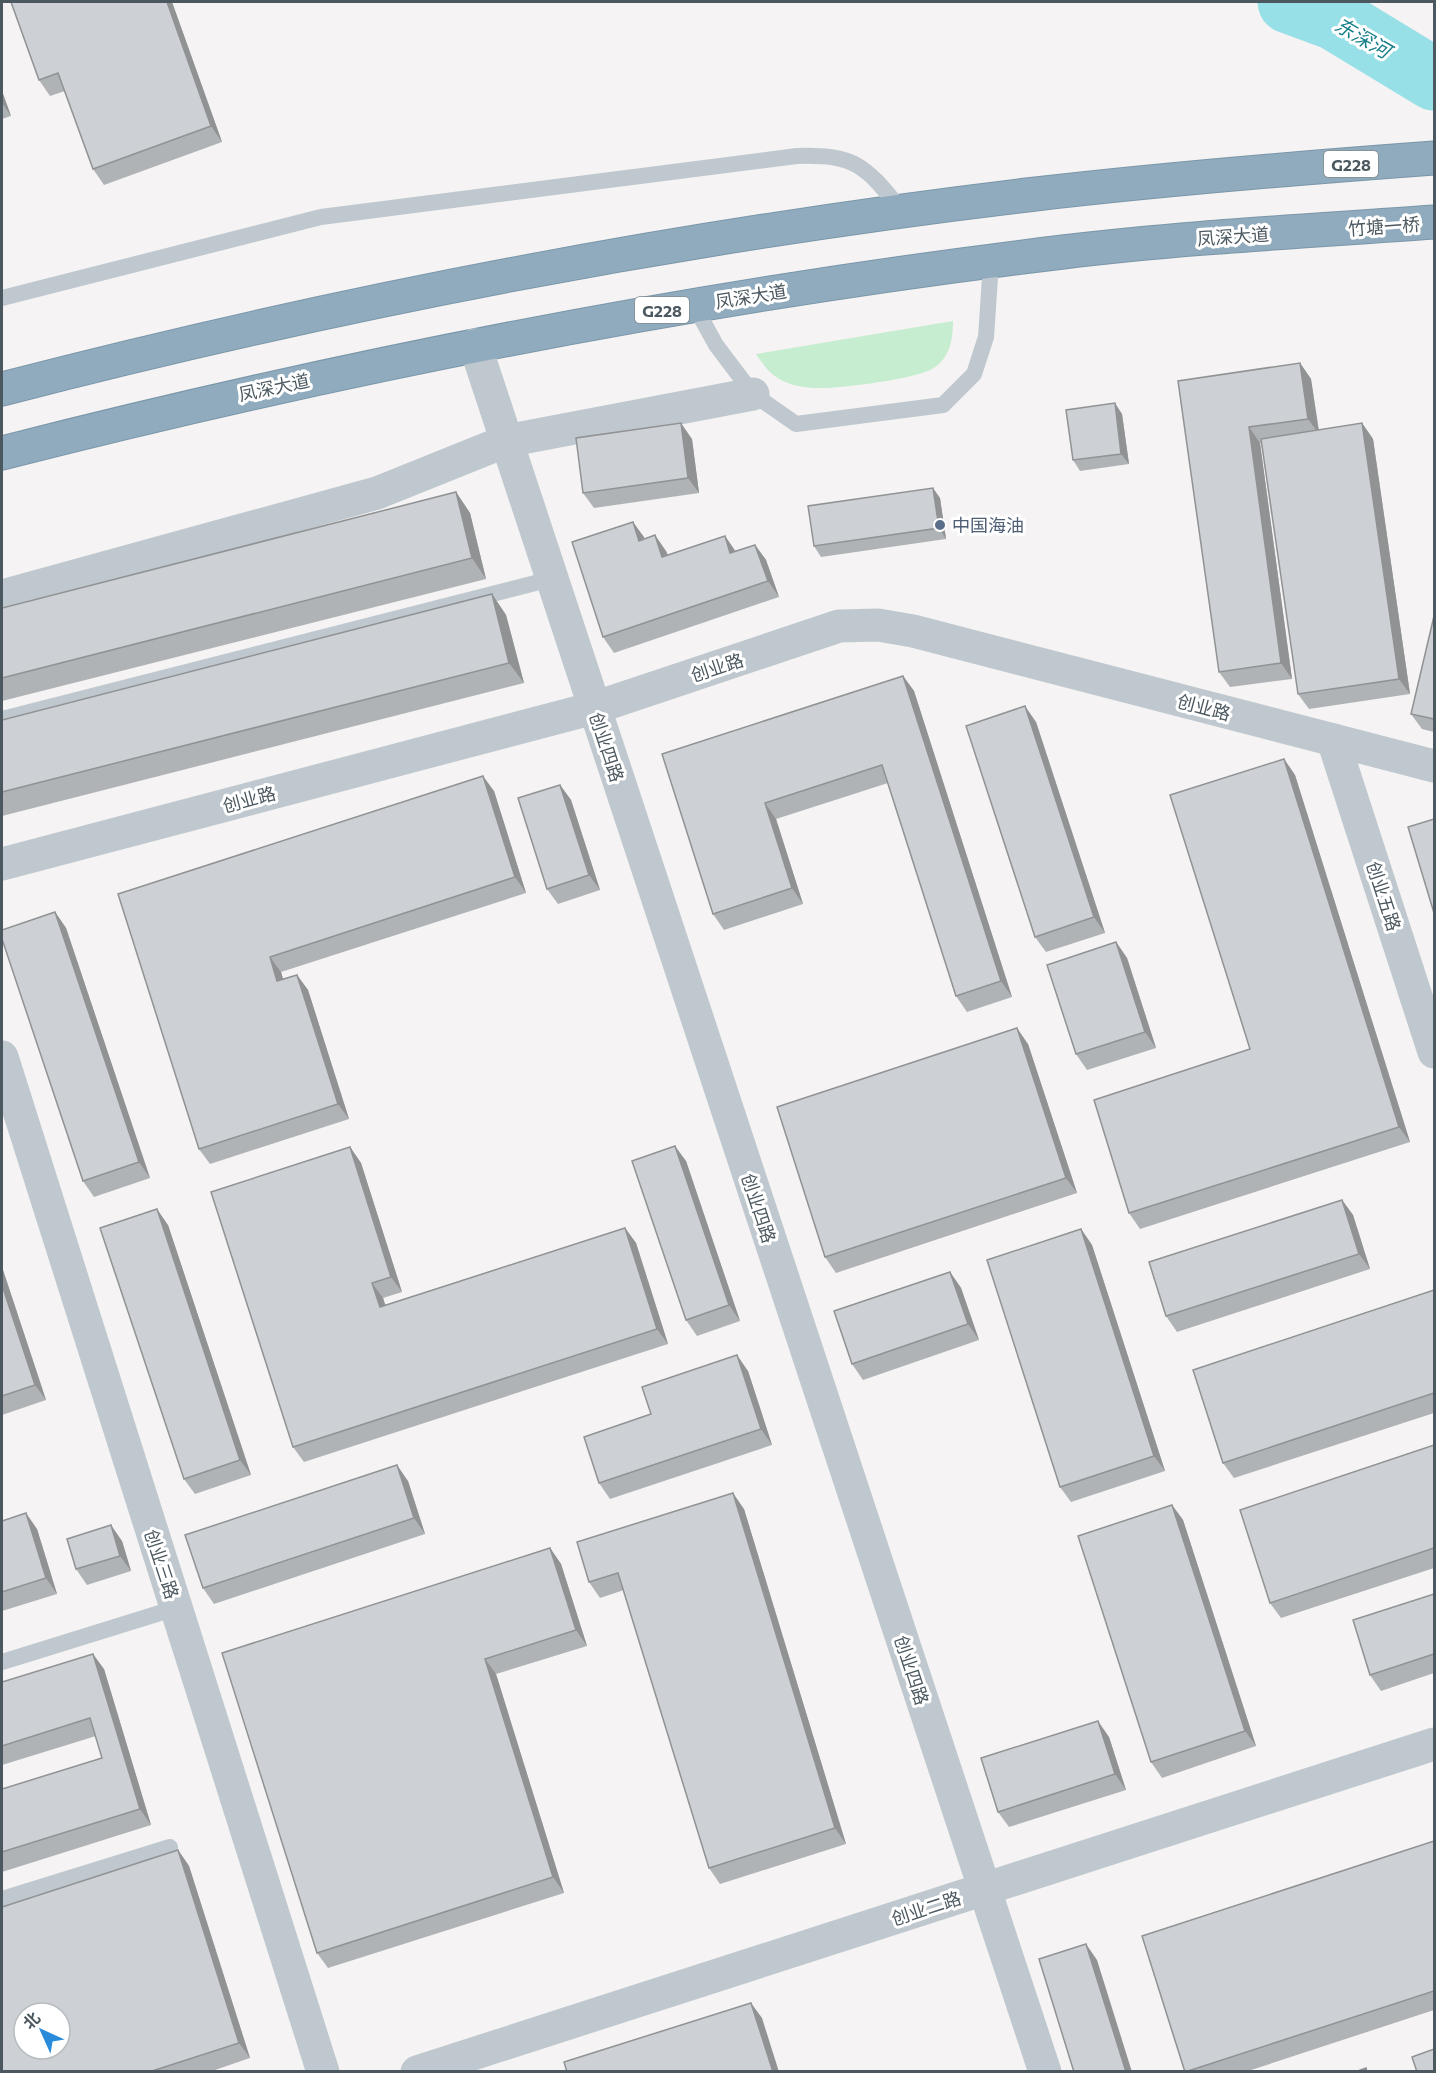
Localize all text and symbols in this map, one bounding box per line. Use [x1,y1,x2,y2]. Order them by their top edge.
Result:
water label: 东深河 [1331,12,1398,64]
road number: G228 [1324,151,1378,177]
street label: 竹塘一桥 [1347,213,1421,239]
street label: 凤深大道 [1196,223,1270,249]
street label: 凤深大道 [714,280,788,312]
road number: G228 [635,297,689,323]
street label: 凤深大道 [236,369,312,405]
place label: 中国海油 [952,514,1024,536]
marker: 中国海油 [933,518,947,532]
street label: 创业路 [688,648,746,686]
street label: 创业路 [1175,689,1233,725]
street label: 创业四路 [585,709,629,785]
street label: 创业路 [220,781,278,817]
street label: 创业五路 [1362,858,1406,934]
street label: 创业四路 [737,1170,781,1246]
street label: 创业三路 [140,1526,184,1602]
street label: 创业四路 [890,1632,934,1708]
street label: 创业二路 [888,1886,964,1930]
north arrow [12,2001,72,2061]
text: 北 [19,2008,43,2032]

